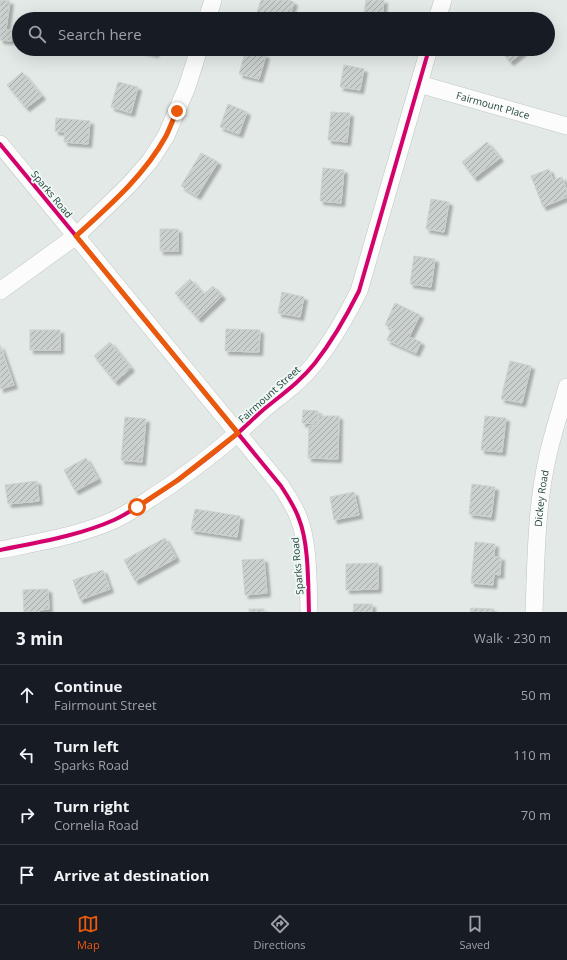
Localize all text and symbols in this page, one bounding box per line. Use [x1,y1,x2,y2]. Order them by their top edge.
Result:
search box [12,12,555,56]
icon: search [26,23,48,45]
text: Search here [58,24,142,44]
street label: Fairmount Place [455,88,532,122]
route end [168,102,186,120]
street label: Sparks Road [28,167,76,221]
street label: Fairmount Street [235,362,303,426]
street label: Dickey Road [531,469,552,527]
route start [128,498,146,516]
street label: Sparks Road [288,537,306,595]
text: 3 min [16,627,63,650]
text: Walk · 230 m [474,629,551,647]
text: Continue [54,676,122,696]
icon: ahead [16,684,38,706]
text: 50 m [521,686,551,704]
text: Fairmount Street [54,696,157,714]
text: Turn left [54,736,119,756]
icon: left [16,744,38,766]
text: 110 m [513,746,551,764]
text: Sparks Road [54,756,129,774]
text: Turn right [54,796,129,816]
icon: right [16,804,38,826]
text: 70 m [521,806,551,824]
text: Cornelia Road [54,816,139,834]
icon: arrive [16,864,38,886]
text: Arrive at destination [54,865,209,885]
tab: Map [77,913,100,952]
tab: Directions [254,913,306,952]
tab: Saved [459,913,490,952]

